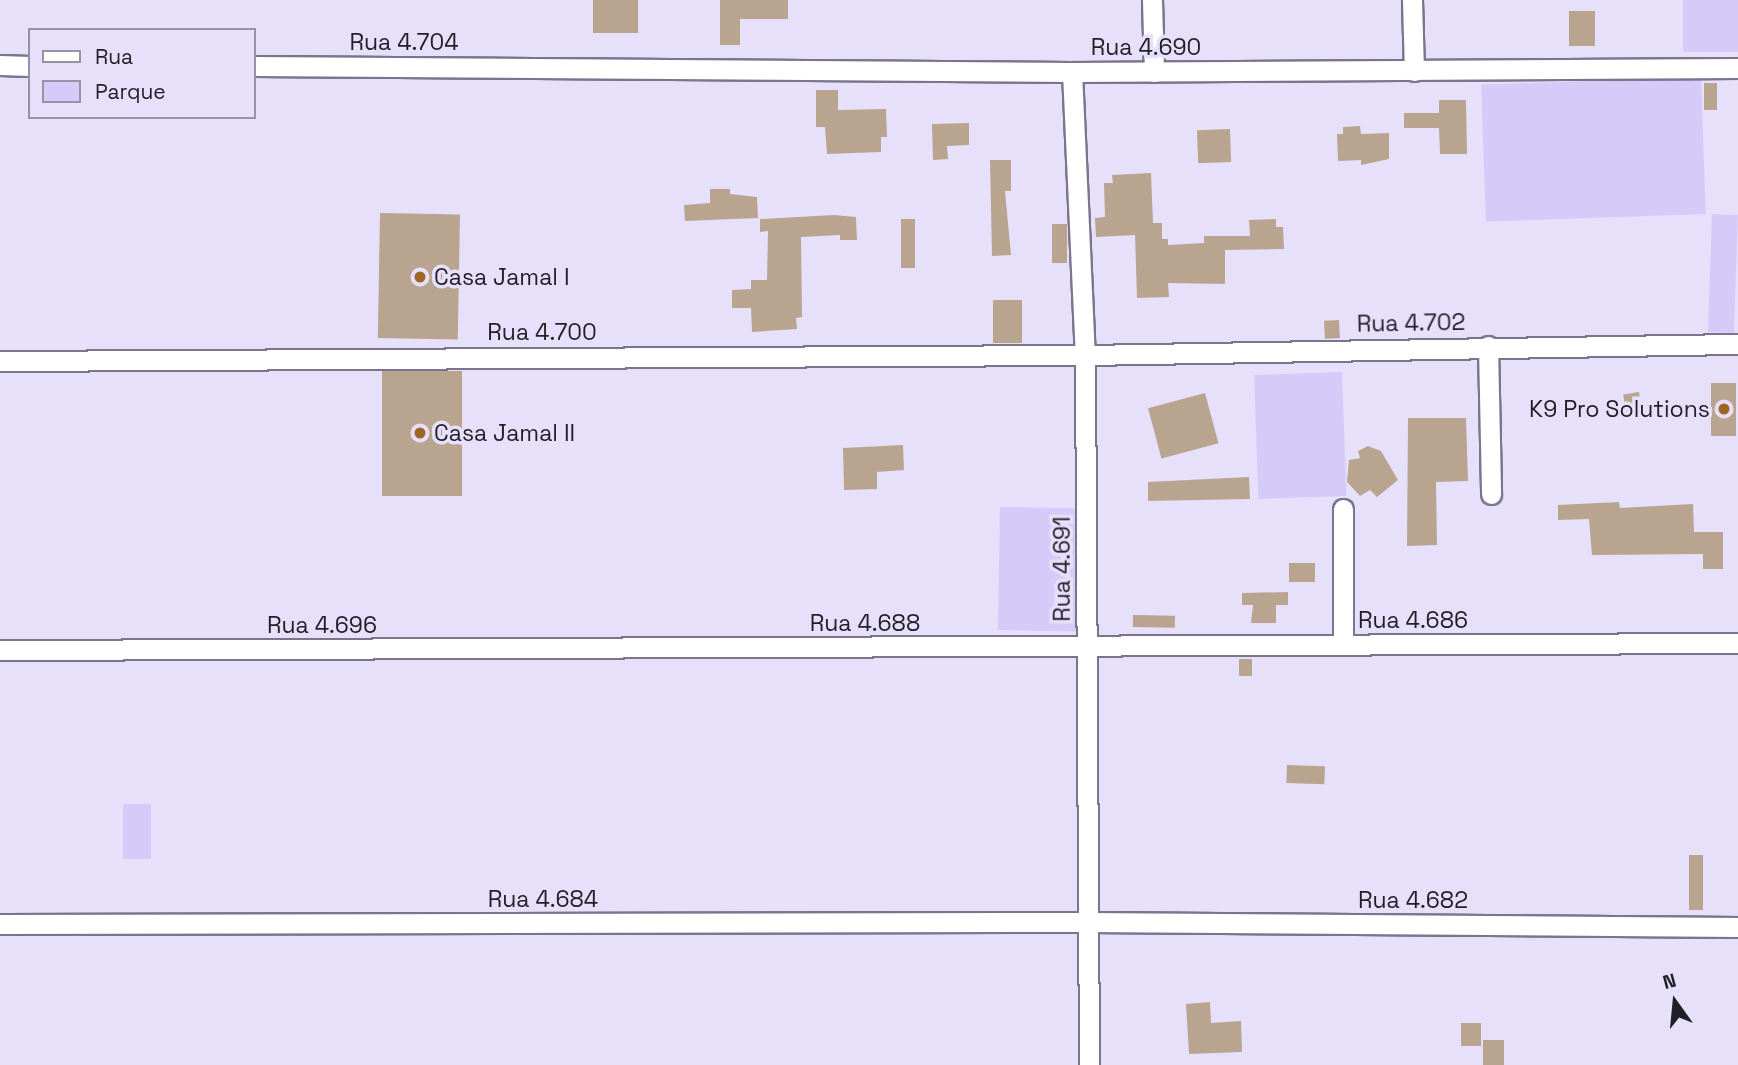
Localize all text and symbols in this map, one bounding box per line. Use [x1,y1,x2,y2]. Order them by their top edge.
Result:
legend [28,28,256,119]
street label: Rua 4.704 [349,28,459,56]
street label: Rua 4.690 [1091,33,1201,61]
text: Rua [95,43,133,70]
text: Parque [95,78,166,105]
place label: Casa Jamal I [434,263,570,291]
marker: Casa Jamal I [412,269,428,285]
street label: Rua 4.702 [1357,308,1465,338]
street label: Rua 4.700 [487,318,597,346]
place label: K9 Pro Solutions [1529,395,1710,423]
marker: K9 Pro Solutions [1716,401,1732,417]
place label: Casa Jamal II [434,419,575,447]
marker: Casa Jamal II [412,425,428,441]
street label: Rua 4.691 [1048,516,1076,622]
street label: Rua 4.686 [1358,606,1468,634]
street label: Rua 4.688 [810,609,920,637]
street label: Rua 4.696 [267,611,377,639]
street label: Rua 4.684 [488,885,598,913]
street label: Rua 4.682 [1358,886,1468,914]
north arrow [1640,967,1710,1037]
text: N [1660,968,1679,995]

